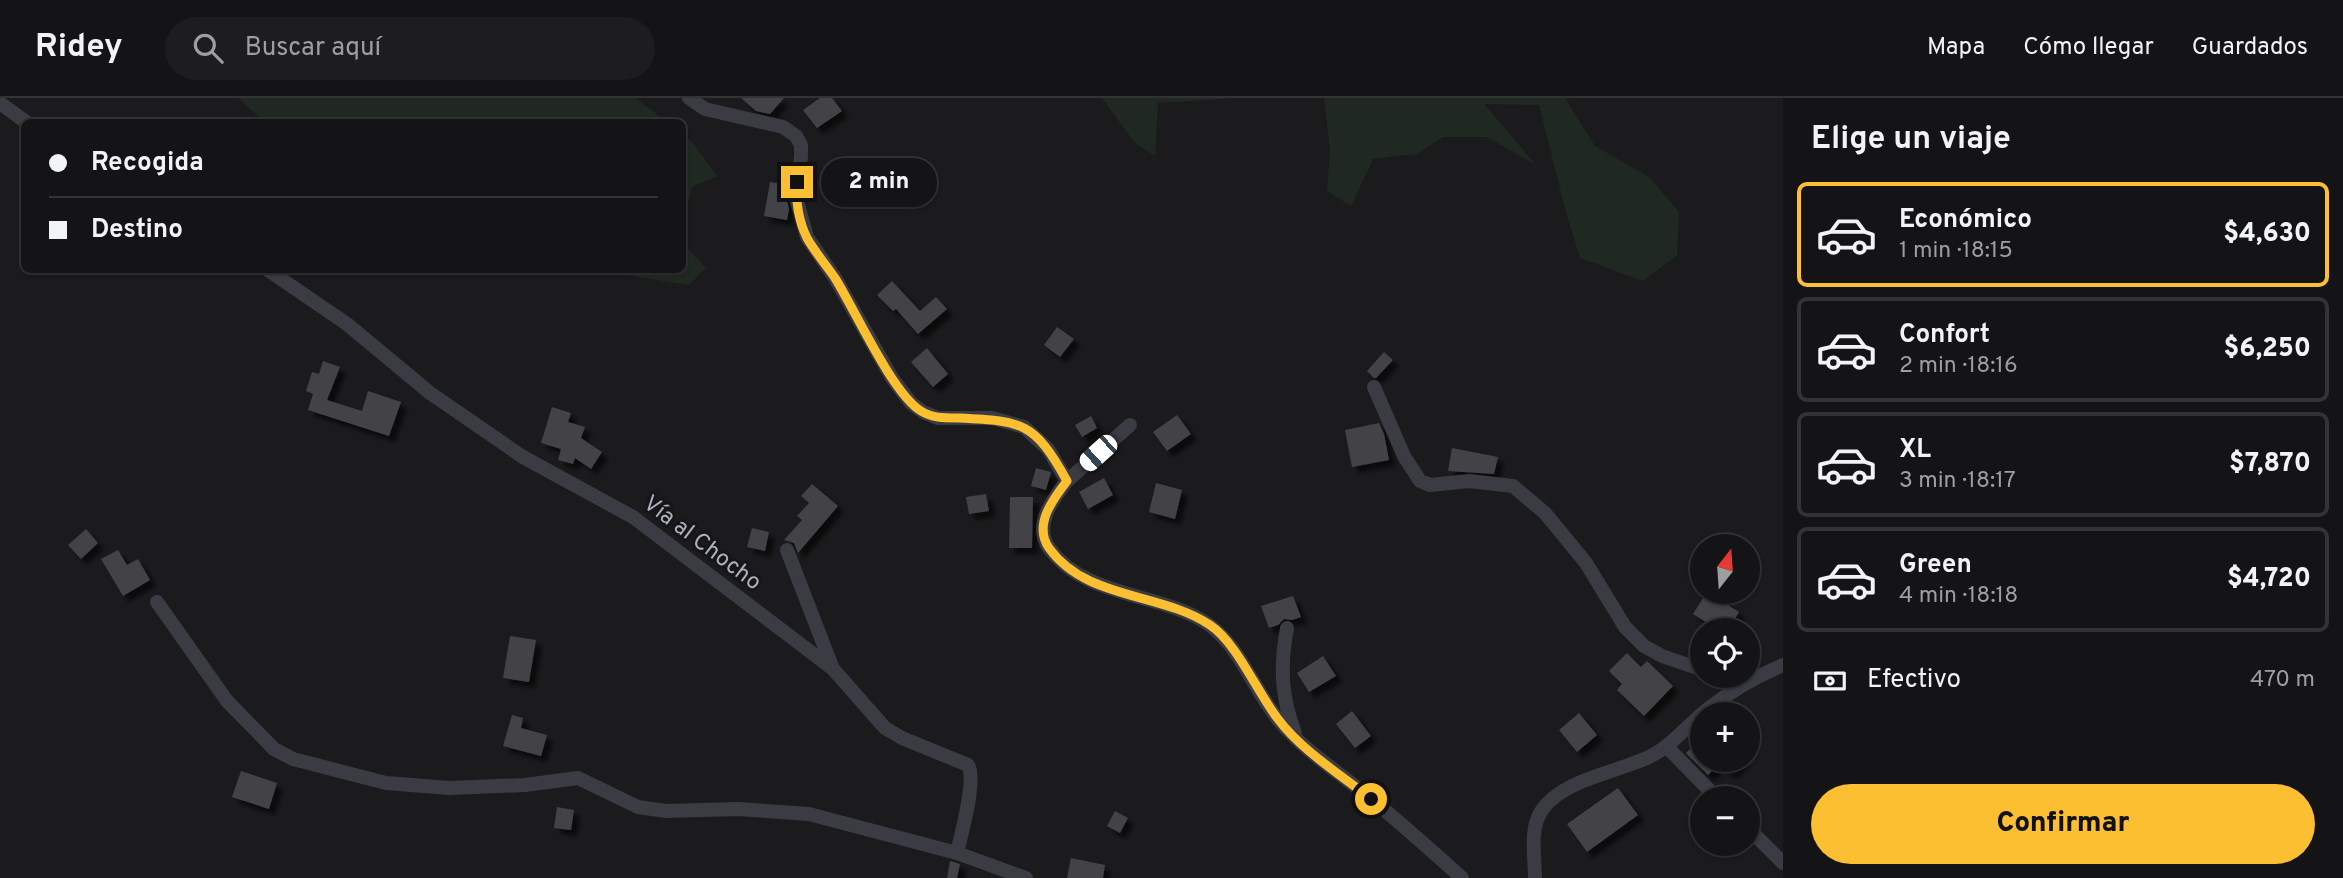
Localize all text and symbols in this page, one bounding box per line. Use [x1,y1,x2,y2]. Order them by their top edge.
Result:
search box [165,17,655,80]
text: Ridey [35,27,123,69]
icon: search [189,29,227,67]
text: Buscar aquí [245,32,381,65]
text: Mapa [1927,33,1985,63]
text: Cómo llegar [2023,33,2154,63]
text: Guardados [2192,33,2308,63]
text: Elige un viaje [1811,120,2011,160]
text: Recogida [91,147,204,180]
callout: 2 min [822,158,937,206]
route end [781,166,813,198]
text: 2 min [849,168,909,197]
icon: car [1815,203,1878,266]
text: Económico [1899,204,2032,237]
text: Destino [91,214,183,247]
text: $4,630 [2223,218,2311,251]
text: 1 min · 18:15 [1899,237,2013,266]
icon: car [1815,318,1878,381]
text: Confort [1899,319,1990,352]
text: $6,250 [2223,333,2311,366]
text: 2 min · 18:16 [1899,352,2018,381]
car [1076,431,1121,475]
icon: car [1815,433,1878,496]
text: XL [1899,434,1931,467]
text: $7,870 [2229,448,2311,481]
text: 3 min · 18:17 [1899,467,2016,496]
street label: Vía al Chocho [637,490,766,598]
north arrow [1690,534,1760,604]
map controls [1690,534,1760,856]
icon: car [1815,548,1878,611]
text: Green [1899,549,1972,582]
text: $4,720 [2227,563,2311,596]
text: 4 min · 18:18 [1899,582,2018,611]
button: locate [1690,618,1760,688]
icon: cash [1811,662,1849,700]
text: Efectivo [1867,664,1961,697]
text: 470 m [2250,666,2315,695]
button: + [1690,702,1760,772]
route start [1355,783,1387,815]
button: Confirmar [1811,784,2315,864]
button: − [1690,786,1760,856]

